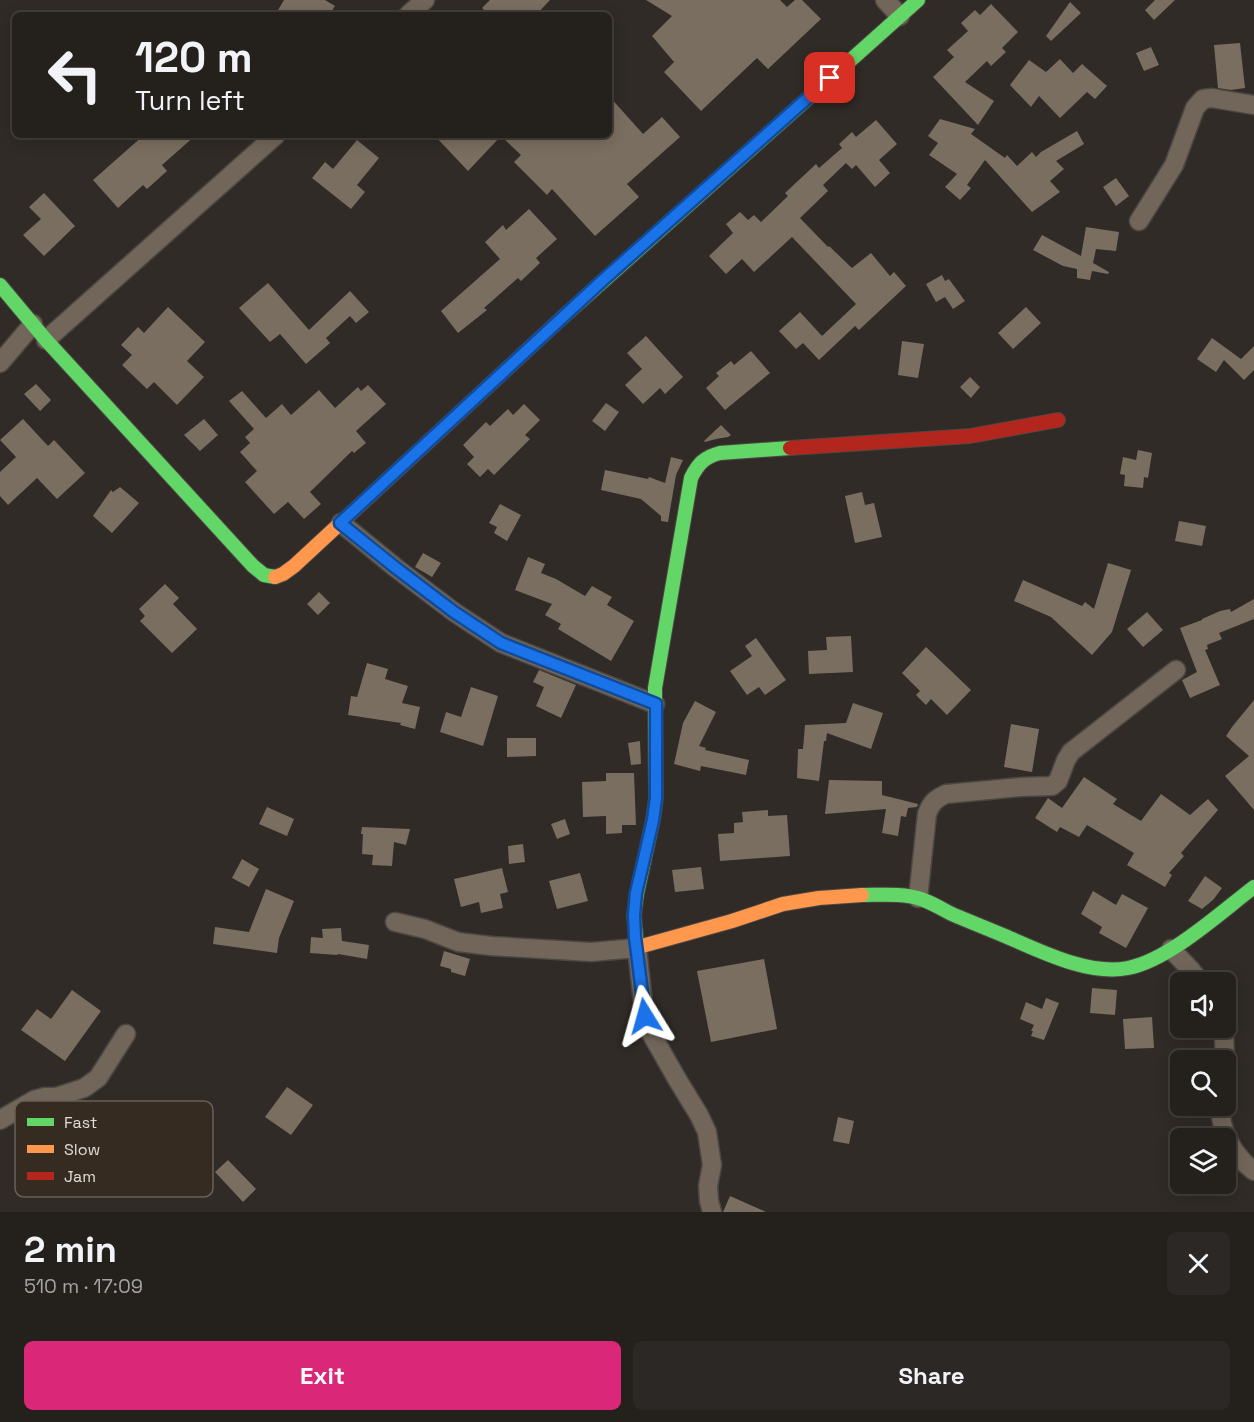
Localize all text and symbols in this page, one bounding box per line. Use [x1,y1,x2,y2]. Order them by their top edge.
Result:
text: 120 m [135,31,253,84]
icon: left [36,36,114,114]
pin [804,52,855,103]
icon: arrive [813,61,846,94]
text: Turn left [135,83,245,118]
map controls [1170,972,1236,1194]
button: sound [1170,972,1236,1038]
position arrow [613,984,677,1048]
button: search [1170,1050,1236,1116]
legend [15,1101,213,1197]
text: Fast [64,1112,97,1133]
button: layers [1170,1128,1236,1194]
text: Slow [64,1139,100,1160]
text: Jam [64,1166,96,1187]
text: 2 min [24,1227,117,1273]
button: close [1167,1232,1230,1295]
text: 510 m · 17:09 [24,1273,143,1299]
button: Exit [24,1341,621,1410]
button: Share [633,1341,1230,1410]

